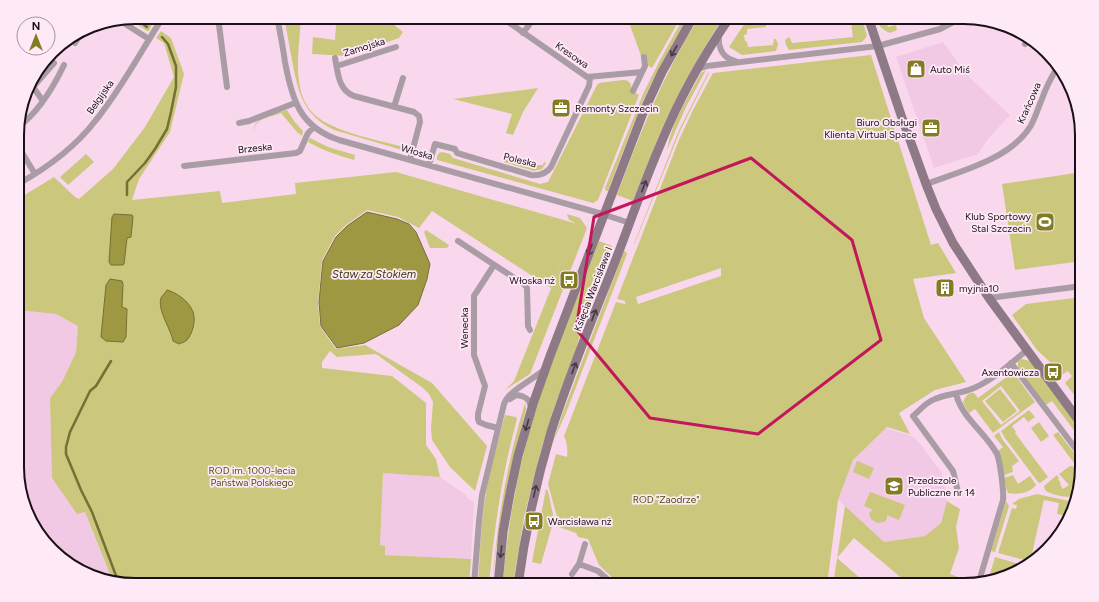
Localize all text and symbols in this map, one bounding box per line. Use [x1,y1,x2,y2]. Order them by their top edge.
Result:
north arrow [16,16,56,56]
text: N [32,20,40,33]
street label: Zamojska [342,34,386,60]
street label: Kresowa [553,39,591,71]
one-way arrow [669,45,677,57]
shop icon: Auto Miś [905,58,927,80]
place label: Auto Miś [930,63,970,76]
street label: Belgijska [83,77,117,117]
street label: Krańcowa [1014,80,1044,126]
office icon: Remonty Szczecin [550,97,572,119]
place label: Remonty Szczecin [575,102,659,115]
place label: Biuro Obsługi Klienta Virtual Space [824,116,918,141]
office icon: Biuro Obsługi Klienta Virtual Space [920,117,942,139]
street label: Brzeska [237,140,273,156]
street label: Włoska [399,141,435,163]
street label: Poleska [502,150,538,170]
one-way arrow [640,181,648,193]
place label: Klub Sportowy Stal Szczecin [965,210,1032,235]
sports icon: Klub Sportowy Stal Szczecin [1034,211,1056,233]
one-way arrow [586,244,594,256]
street label: Księcia Warcisława I [571,245,615,333]
water label: Staw za Stokiem [332,268,417,281]
bus stop icon: Włoska nż [558,269,580,291]
place label: Włoska nż [509,274,555,287]
building icon: myjnia10 [934,277,956,299]
place label: myjnia10 [959,282,999,295]
street label: Wenecka [458,308,471,348]
one-way arrow [591,309,599,321]
bus stop icon: Axentowicza [1042,361,1064,383]
one-way arrow [571,362,579,374]
place label: Axentowicza [981,366,1039,379]
one-way arrow [523,418,530,431]
park label: ROD im. 1000-lecia Państwa Polskiego [209,464,295,489]
place label: Przedszole Publiczne nr 14 [908,474,975,499]
school or university icon: Przedszole Publiczne nr 14 [883,475,905,497]
one-way arrow [532,485,540,498]
park label: ROD "Zaodrze" [633,493,699,506]
bus stop icon: Warcisława nż [523,510,545,532]
place label: Warcisława nż [548,515,612,528]
one-way arrow [497,546,505,559]

